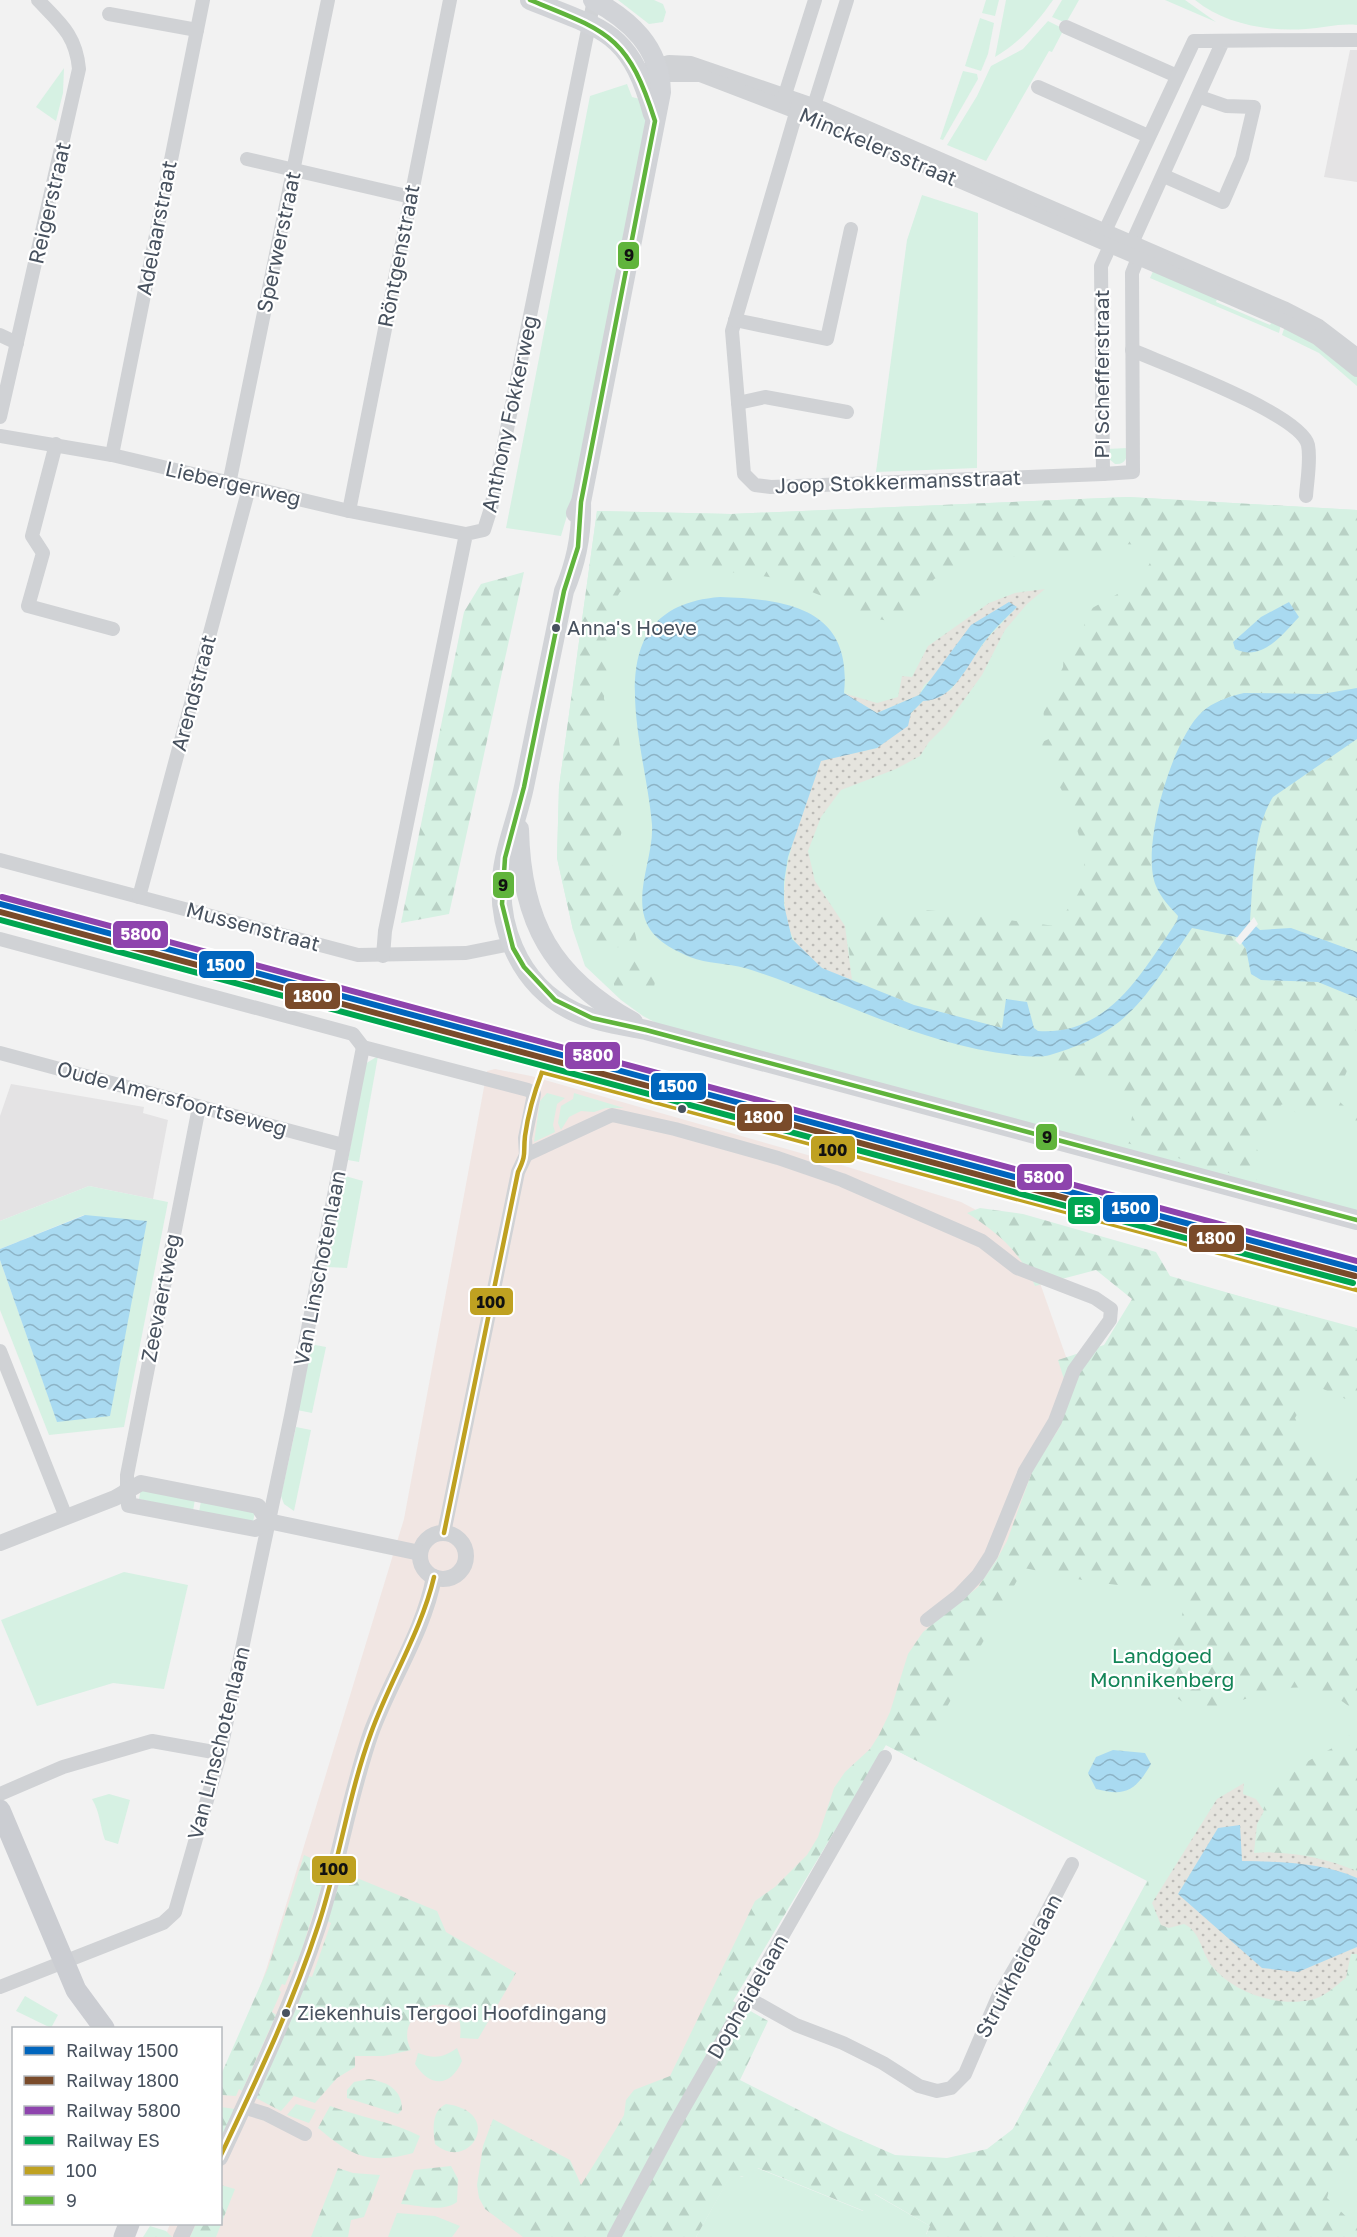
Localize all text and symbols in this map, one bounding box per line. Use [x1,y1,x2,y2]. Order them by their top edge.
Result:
street label: Minckelersstraat [795,101,961,191]
street label: Reigerstraat [22,139,76,266]
street label: Adelaarstraat [130,158,182,298]
street label: Sperwerstraat [250,169,306,315]
street label: Röntgenstraat [371,182,425,330]
line badge: 9 [617,241,640,270]
text: 9 [624,245,634,265]
street label: Pi Schefferstraat [1088,289,1114,459]
street label: Anthony Fokkerweg [475,313,543,515]
street label: Liebergerweg [163,455,304,511]
street label: Joop Stokkermansstraat [774,464,1022,498]
place label: Anna's Hoeve [567,615,697,639]
marker: Anna's Hoeve [550,622,562,634]
street label: Arendstraat [165,632,221,754]
line badge: 9 [492,871,515,899]
text: 9 [498,875,508,895]
street label: Mussenstraat [183,896,323,956]
line badge: 5800 [112,920,169,949]
text: 5800 [121,924,161,944]
line badge: 1500 [198,950,255,979]
text: 1500 [207,955,245,975]
line badge: 1800 [284,982,341,1010]
text: 1800 [293,986,333,1006]
line badge: 5800 [564,1041,621,1070]
text: 5800 [573,1045,613,1065]
street label: Oude Amersfoortseweg [54,1055,290,1141]
line badge: 1500 [650,1072,707,1101]
text: 1500 [659,1076,697,1096]
unlabelled marker [676,1103,688,1115]
line badge: 1800 [736,1103,793,1132]
text: 1800 [744,1107,784,1127]
line badge: 9 [1035,1123,1058,1151]
text: 9 [1042,1127,1052,1147]
line badge: 100 [810,1135,856,1164]
text: 100 [818,1140,848,1160]
line badge: 5800 [1016,1163,1073,1191]
text: 5800 [1024,1167,1064,1187]
street label: Van Linschotenlaan [287,1168,351,1368]
line badge: 1500 [1102,1194,1159,1223]
line badge: ES [1067,1196,1101,1225]
text: 1500 [1112,1198,1150,1218]
text: ES [1074,1201,1095,1221]
line badge: 1800 [1188,1224,1245,1253]
text: 1800 [1196,1228,1236,1248]
street label: Zeevaertweg [135,1231,185,1364]
line badge: 100 [469,1287,514,1316]
text: 100 [476,1292,506,1312]
park label: Landgoed Monnikenberg [1090,1642,1234,1692]
street label: Van Linschotenlaan [181,1643,255,1842]
line badge: 100 [311,1855,357,1884]
text: 100 [319,1859,349,1879]
street label: Struikheidelaan [969,1889,1067,2042]
street label: Dopheidelaan [701,1930,793,2063]
place label: Ziekenhuis Tergooi Hoofdingang [297,2000,607,2024]
marker: Ziekenhuis Tergooi Hoofdingang [280,2007,292,2019]
legend [12,2027,222,2225]
text: Railway 1500 [66,2039,179,2061]
text: Railway 1800 [66,2069,179,2091]
text: Railway 5800 [66,2099,181,2121]
text: Railway ES [66,2129,160,2151]
text: 100 [66,2159,97,2181]
text: 9 [66,2189,77,2211]

